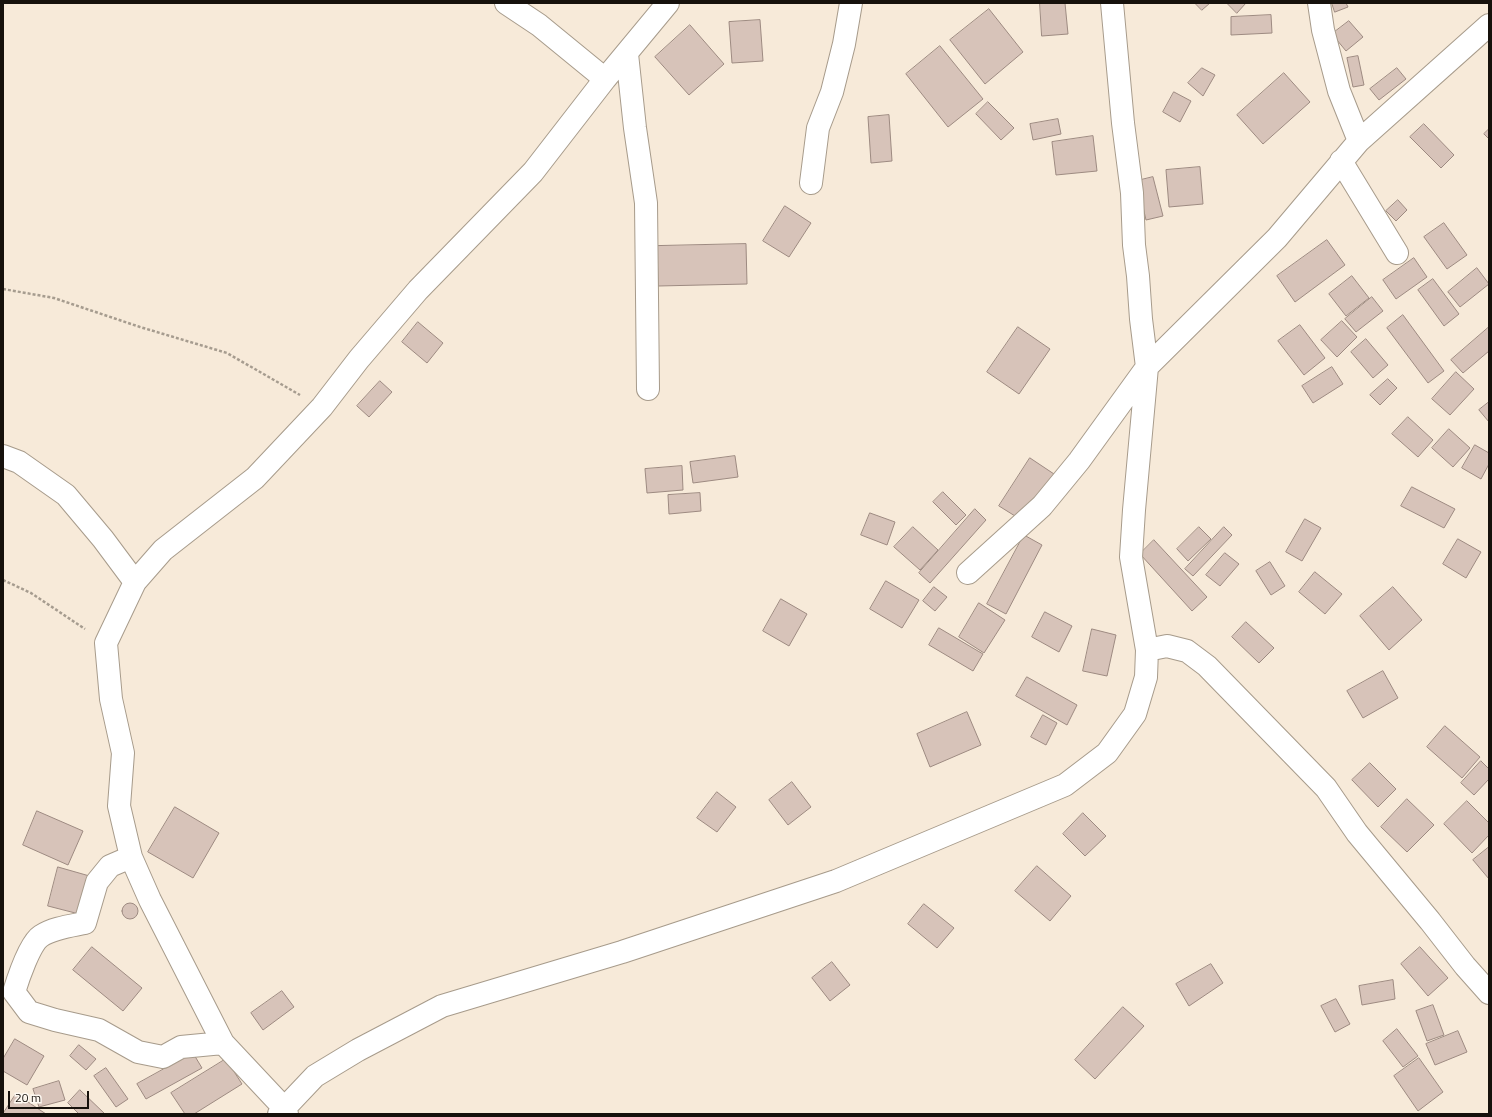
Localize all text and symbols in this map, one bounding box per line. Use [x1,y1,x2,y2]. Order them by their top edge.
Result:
scale bar [10,1083,91,1109]
text: 20 m [15,1088,41,1107]

